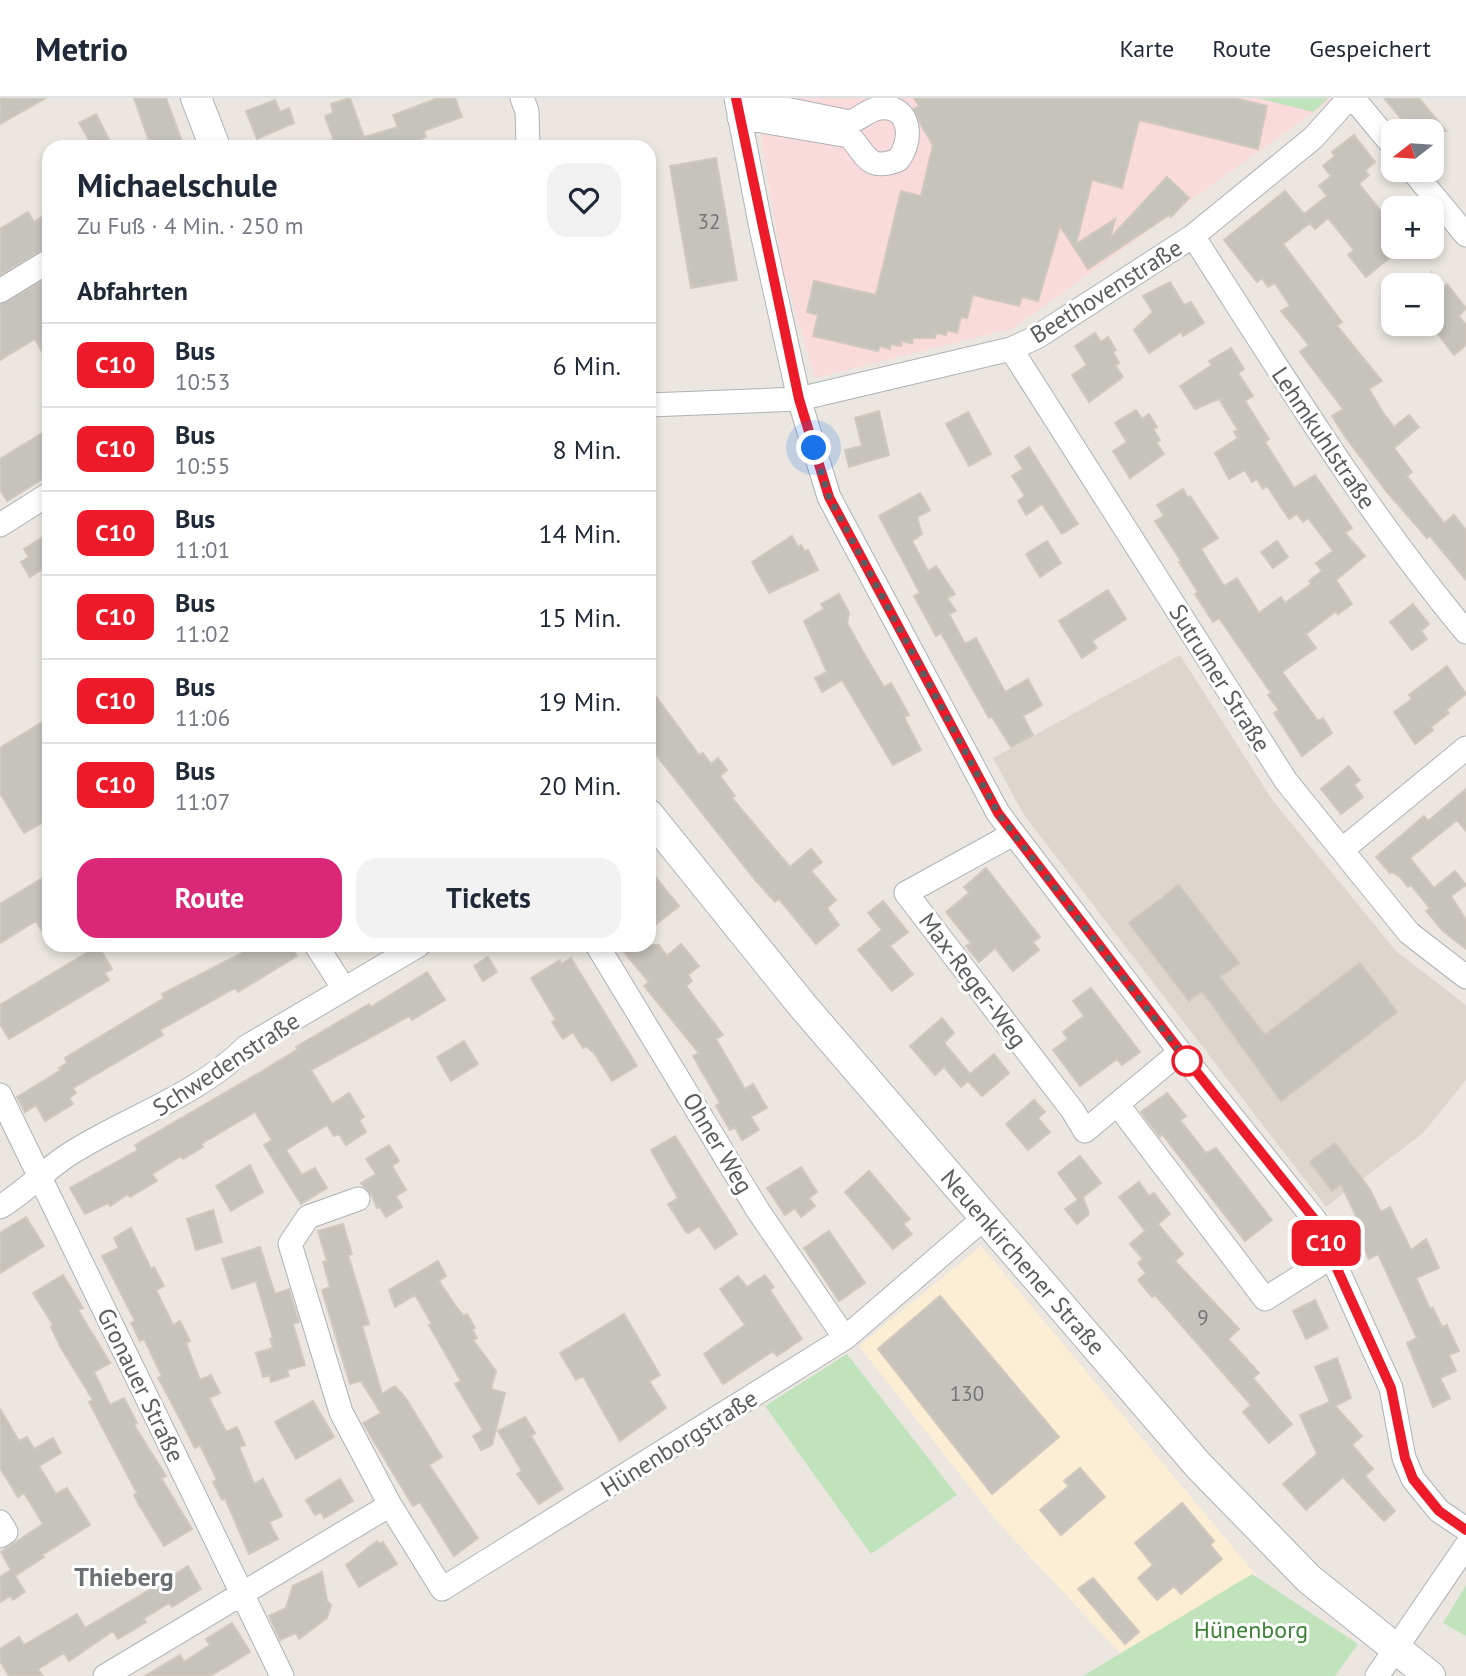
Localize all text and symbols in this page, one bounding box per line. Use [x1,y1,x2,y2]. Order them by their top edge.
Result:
text: Metrio [35,27,128,70]
text: Karte [1119,33,1174,64]
text: Route [1212,33,1271,64]
text: Gespeichert [1309,33,1431,64]
north arrow [1381,119,1444,182]
map controls [1381,119,1444,336]
text: Michaelschule [77,163,278,206]
button: heart [547,163,621,237]
button: + [1381,196,1444,259]
house number: 32 [698,208,720,235]
text: Zu Fuß · 4 Min. · 250 m [77,211,303,240]
street label: Beethovenstraße [1024,232,1188,350]
button: − [1381,273,1444,336]
text: Abfahrten [77,274,188,307]
text: Bus [175,334,215,367]
text: C10 [95,349,136,380]
text: 6 Min. [553,349,621,382]
street label: Lehmkuhlstraße [1265,361,1383,515]
text: 10:53 [175,367,230,396]
text: Bus [175,418,215,451]
your location [796,430,831,465]
text: C10 [95,433,136,464]
text: 8 Min. [553,433,621,466]
text: 10:55 [175,451,230,480]
text: Bus [175,502,215,535]
text: C10 [95,517,136,548]
text: 14 Min. [538,517,621,550]
text: 11:01 [175,535,230,564]
text: Bus [175,586,215,619]
street label: Sutrumer Straße [1162,598,1278,758]
text: C10 [95,601,136,632]
text: 15 Min. [538,601,621,634]
text: 11:02 [175,619,230,648]
text: Bus [175,670,215,703]
text: C10 [95,685,136,716]
text: 19 Min. [538,685,621,718]
text: 11:06 [175,703,230,732]
text: Bus [175,754,215,787]
text: C10 [95,769,136,800]
text: 20 Min. [538,769,621,802]
text: 11:07 [175,787,230,816]
button: Route [77,858,342,938]
button: Tickets [356,858,621,938]
street label: Max-Reger-Weg [912,906,1034,1054]
street label: Schwedenstraße [147,1005,305,1123]
unlabelled marker [1172,1046,1202,1076]
street label: Ohner Weg [676,1087,760,1199]
street label: Neuenkirchener Straße [934,1163,1112,1361]
line badge: C10 [1286,1220,1366,1266]
text: C10 [1306,1227,1346,1258]
street label: Gronauer Straße [90,1303,192,1467]
house number: 9 [1197,1304,1209,1331]
house number: 130 [950,1380,984,1407]
street label: Hünenborgstraße [595,1382,763,1504]
district label: Thieberg [74,1560,174,1593]
park label: Hünenborg [1194,1614,1308,1645]

